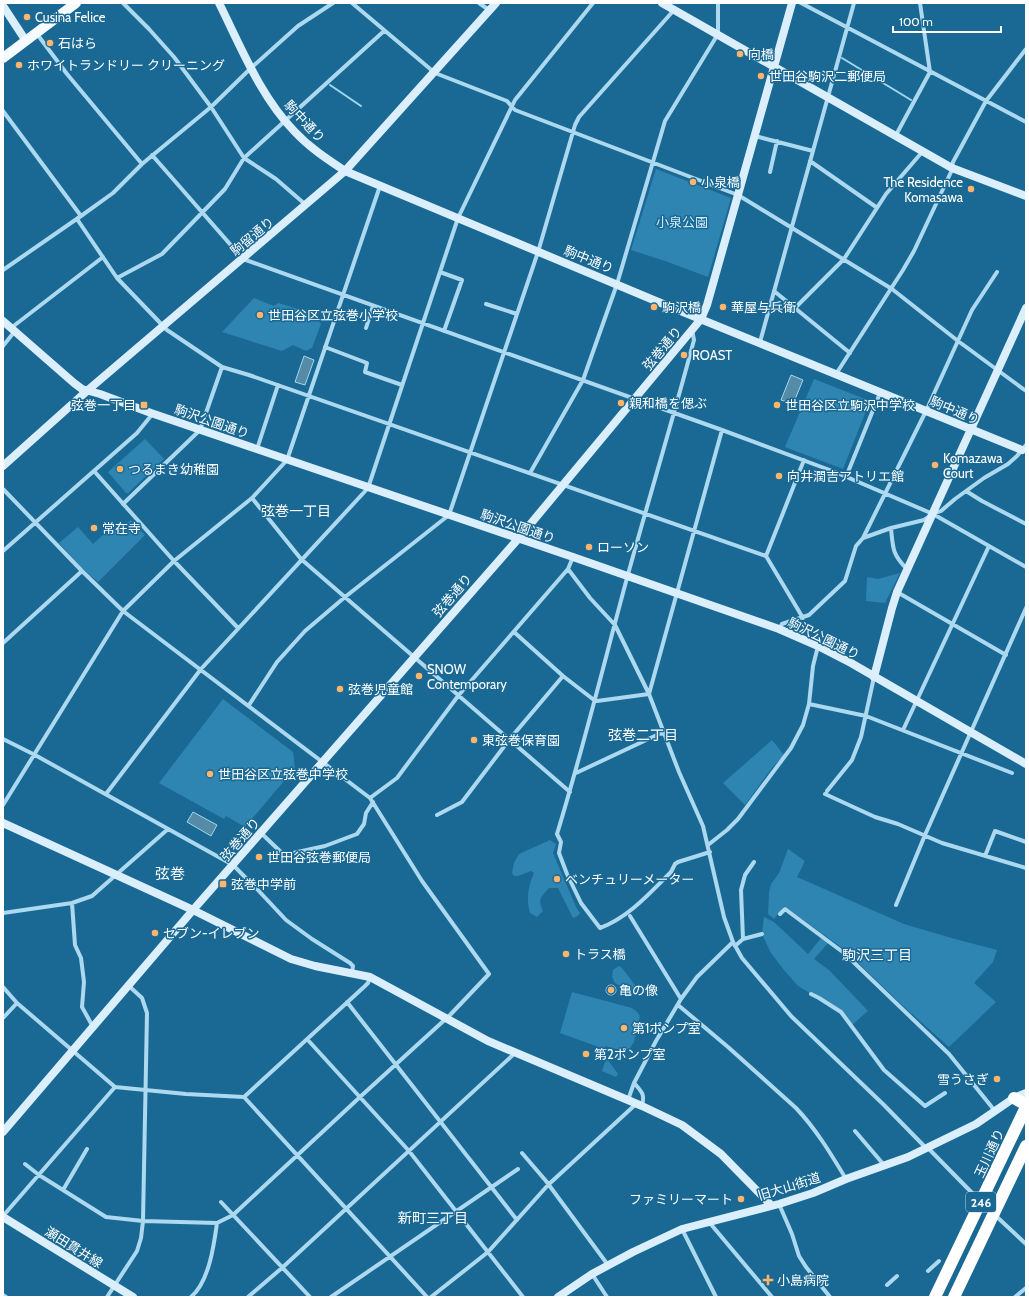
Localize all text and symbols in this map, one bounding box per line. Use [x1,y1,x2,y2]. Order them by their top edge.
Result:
scale bar [893,8,1001,34]
place label: Cusina Felice [35,9,106,25]
marker: Cusina Felice [22,12,32,22]
text: 100 m [899,14,933,29]
place label: 石はら [58,35,97,51]
marker: 石はら [45,38,55,48]
place label: 向橋 [748,46,774,62]
marker: 向橋 [735,49,745,59]
place label: ホワイトランドリー クリーニング [27,57,225,73]
marker: ホワイトランドリー クリーニング [14,60,24,70]
place label: 世田谷駒沢二郵便局 [769,68,886,84]
marker: 世田谷駒沢二郵便局 [756,71,766,81]
street label: 駒中通り [281,97,329,145]
place label: 小泉橋 [701,174,740,190]
place label: The Residence Komasawa [884,174,964,205]
marker: 小泉橋 [688,177,698,187]
marker: The Residence Komasawa [966,184,976,194]
street label: 駒留通り [227,213,277,259]
park label: 小泉公園 [656,214,708,230]
street label: 駒中通り [562,242,616,276]
place label: 駒沢橋 [662,299,701,315]
place label: 華屋与兵衛 [731,299,796,315]
marker: 駒沢橋 [649,302,659,312]
marker: 華屋与兵衛 [718,302,728,312]
place label: 世田谷区立弦巻小学校 [268,307,398,323]
marker: 世田谷区立弦巻小学校 [255,310,265,320]
street label: 弦巻通り [639,323,685,373]
place label: ROAST [692,347,732,363]
marker: ROAST [679,350,689,360]
street label: 駒中通り [928,392,982,428]
place label: 親和橋を偲ぶ [629,395,707,411]
place label: 弦巻一丁目 [71,397,136,413]
place label: 世田谷区立駒沢中学校 [785,397,915,413]
marker: 親和橋を偲ぶ [616,398,626,408]
marker: 弦巻一丁目 [139,400,149,410]
marker: 世田谷区立駒沢中学校 [772,400,782,410]
street label: 駒沢公園通り [173,401,251,441]
place label: Komazawa Court [943,450,1003,481]
marker: Komazawa Court [930,460,940,470]
place label: つるまき幼稚園 [128,461,219,477]
marker: つるまき幼稚園 [115,464,125,474]
place label: 向井潤吉アトリエ館 [787,468,904,484]
marker: 向井潤吉アトリエ館 [774,471,784,481]
district label: 弦巻一丁目 [261,502,331,520]
street label: 駒沢公園通り [479,506,557,546]
place label: 常在寺 [102,520,141,536]
marker: 常在寺 [89,523,99,533]
place label: ローソン [597,539,649,555]
marker: ローソン [584,542,594,552]
street label: 弦巻通り [429,570,475,620]
street label: 駒沢公園通り [785,614,863,662]
place label: SNOW Contemporary [427,661,507,692]
marker: SNOW Contemporary [414,671,424,681]
place label: 弦巻児童館 [348,681,413,697]
marker: 弦巻児童館 [335,684,345,694]
district label: 弦巻二丁目 [608,726,678,744]
place label: 東弦巻保育園 [482,732,560,748]
marker: 東弦巻保育園 [469,735,479,745]
place label: 世田谷区立弦巻中学校 [218,766,348,782]
marker: 世田谷区立弦巻中学校 [205,769,215,779]
street label: 弦巻通り [217,814,263,864]
place label: 世田谷弦巻郵便局 [267,849,371,865]
marker: 世田谷弦巻郵便局 [254,852,264,862]
district label: 弦巻 [155,865,185,883]
place label: ベンチュリーメーター [565,871,694,887]
marker: ベンチュリーメーター [552,874,562,884]
place label: 弦巻中学前 [231,876,296,892]
marker: 弦巻中学前 [218,879,228,889]
place label: セブン-イレブン [163,925,260,941]
marker: セブン-イレブン [150,928,160,938]
place label: トラス橋 [574,946,626,962]
district label: 駒沢三丁目 [842,946,912,964]
marker: トラス橋 [561,949,571,959]
place label: 亀の像 [619,982,658,998]
marker: 亀の像 [606,985,616,995]
place label: 第1ポンプ室 [632,1020,701,1036]
marker: 第1ポンプ室 [619,1023,629,1033]
place label: 第2ポンプ室 [594,1046,665,1062]
marker: 第2ポンプ室 [581,1049,591,1059]
place label: 雪うさぎ [937,1071,989,1087]
marker: 雪うさぎ [992,1074,1002,1084]
street label: 玉川通り [971,1126,1007,1180]
street label: 旧大山街道 [756,1169,822,1203]
place label: ファミリーマート [629,1191,733,1207]
road number: 246 [966,1192,996,1212]
marker: ファミリーマート [736,1194,746,1204]
district label: 新町三丁目 [398,1209,468,1227]
street label: 瀬田貫井線 [42,1223,106,1271]
place label: 小島病院 [777,1272,829,1288]
marker: 小島病院 [762,1274,774,1286]

